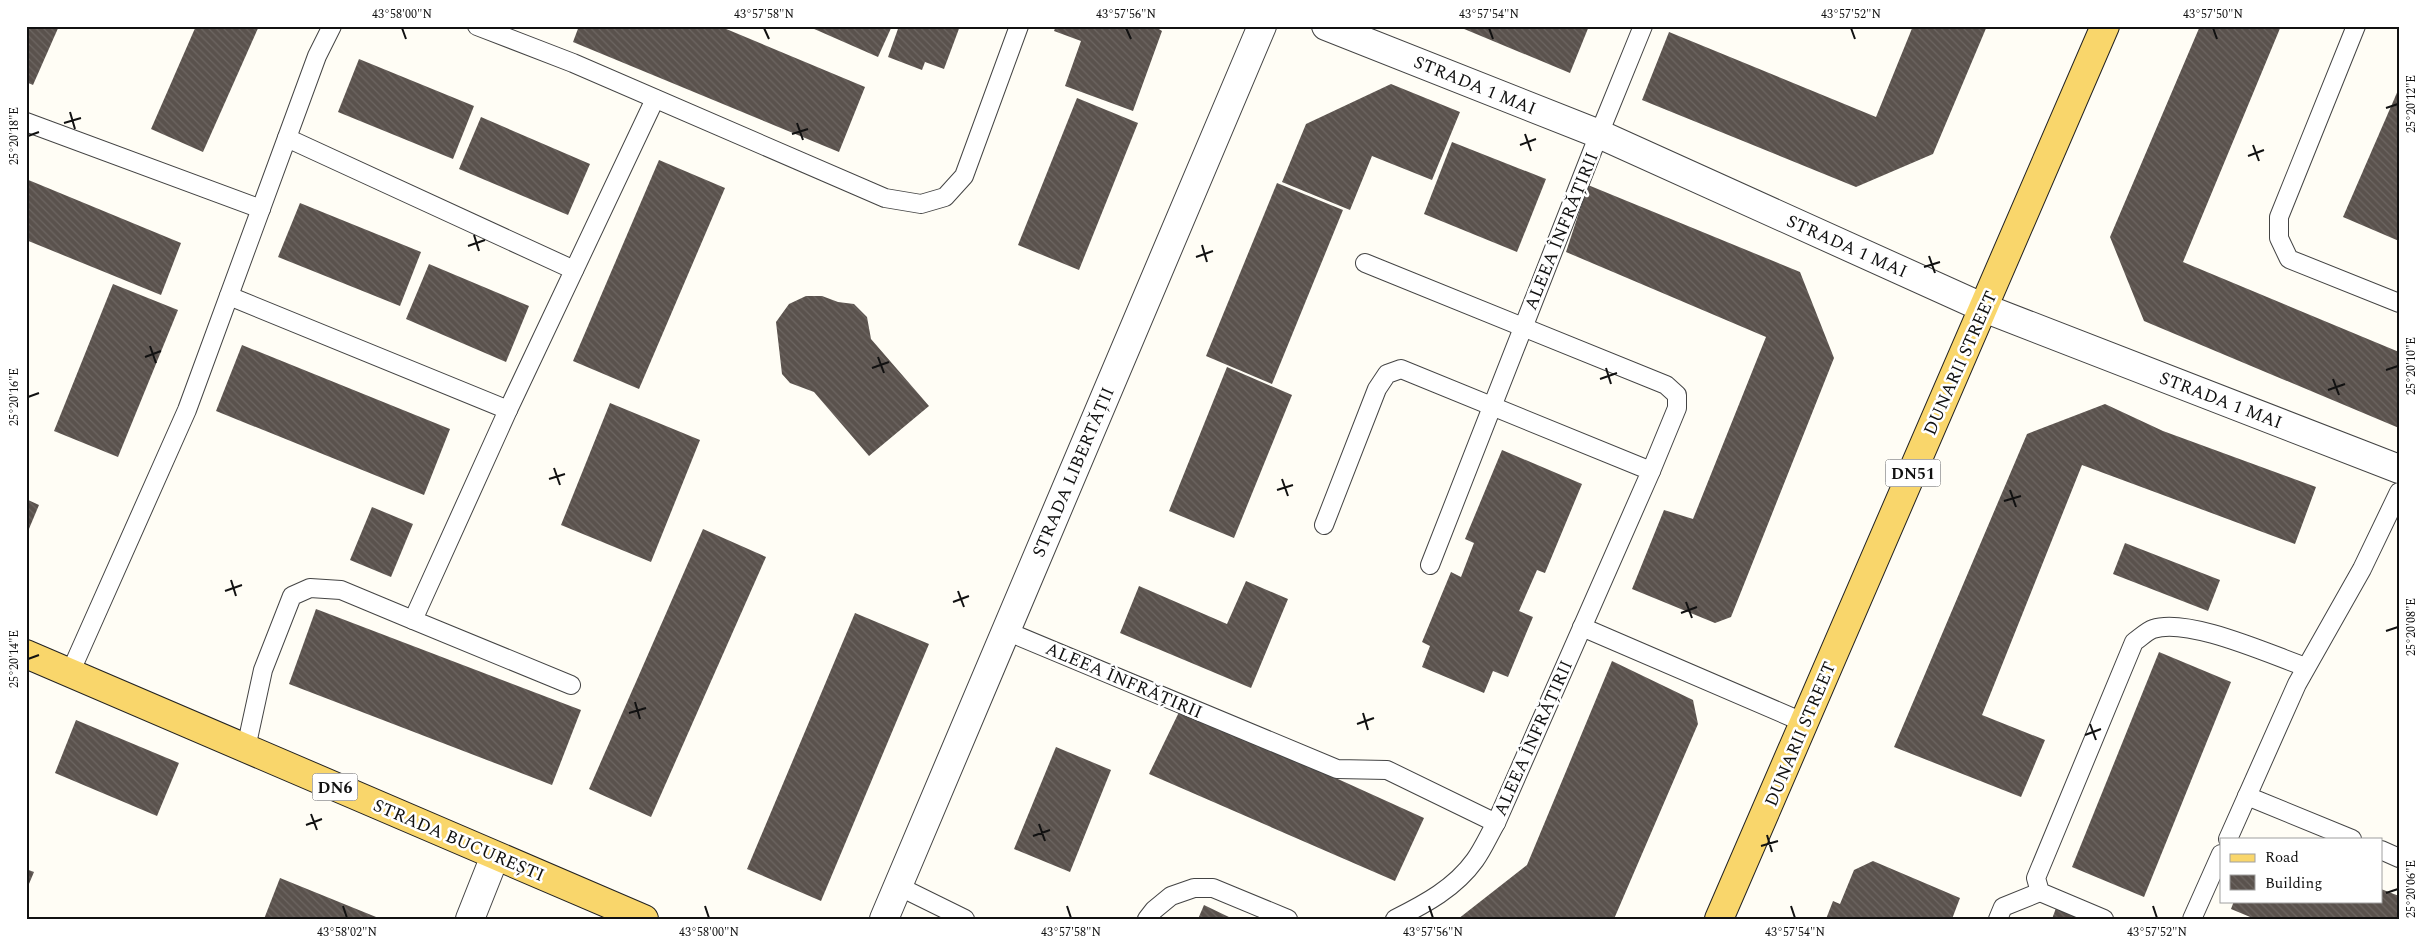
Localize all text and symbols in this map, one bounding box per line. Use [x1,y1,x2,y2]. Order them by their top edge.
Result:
text: 43°58'00"N [372,5,432,24]
text: 43°57'58"N [734,5,794,24]
text: 43°57'56"N [1096,5,1156,24]
text: 43°57'54"N [1459,5,1519,24]
text: 43°57'52"N [1821,5,1881,24]
text: 43°57'50"N [2183,5,2243,24]
street label: STRADA 1 MAI [1410,49,1540,122]
text: 25°20'12"E [2402,75,2421,133]
text: 25°20'18"E [5,107,24,165]
street label: ALEEA ÎNFRĂȚIRII [1517,148,1606,314]
street label: STRADA 1 MAI [1782,208,1912,285]
street label: DUNARII STREET [1917,287,2004,440]
text: 25°20'10"E [2402,337,2421,395]
street label: STRADA 1 MAI [2155,365,2286,436]
text: 25°20'16"E [5,368,24,426]
street label: STRADA LIBERTĂȚII [1025,383,1122,562]
road number: DN51 [1886,459,1940,486]
text: 25°20'08"E [2402,598,2421,656]
text: 25°20'14"E [5,630,24,688]
street label: ALEEA ÎNFRĂȚIRII [1041,635,1207,726]
street label: ALEEA ÎNFRĂȚIRII [1487,656,1580,821]
street label: DUNARII STREET [1758,657,1843,811]
road number: DN6 [312,774,358,800]
street label: STRADA BUCUREȘTI [369,792,549,889]
legend [2220,838,2382,902]
text: Road [2265,846,2299,869]
text: 25°20'06"E [2402,860,2421,918]
text: Building [2265,872,2322,895]
text: 43°58'02"N [317,923,377,942]
text: 43°58'00"N [679,923,739,942]
text: 43°57'58"N [1041,923,1101,942]
text: 43°57'56"N [1403,923,1463,942]
text: 43°57'54"N [1765,923,1825,942]
text: 43°57'52"N [2127,923,2187,942]

